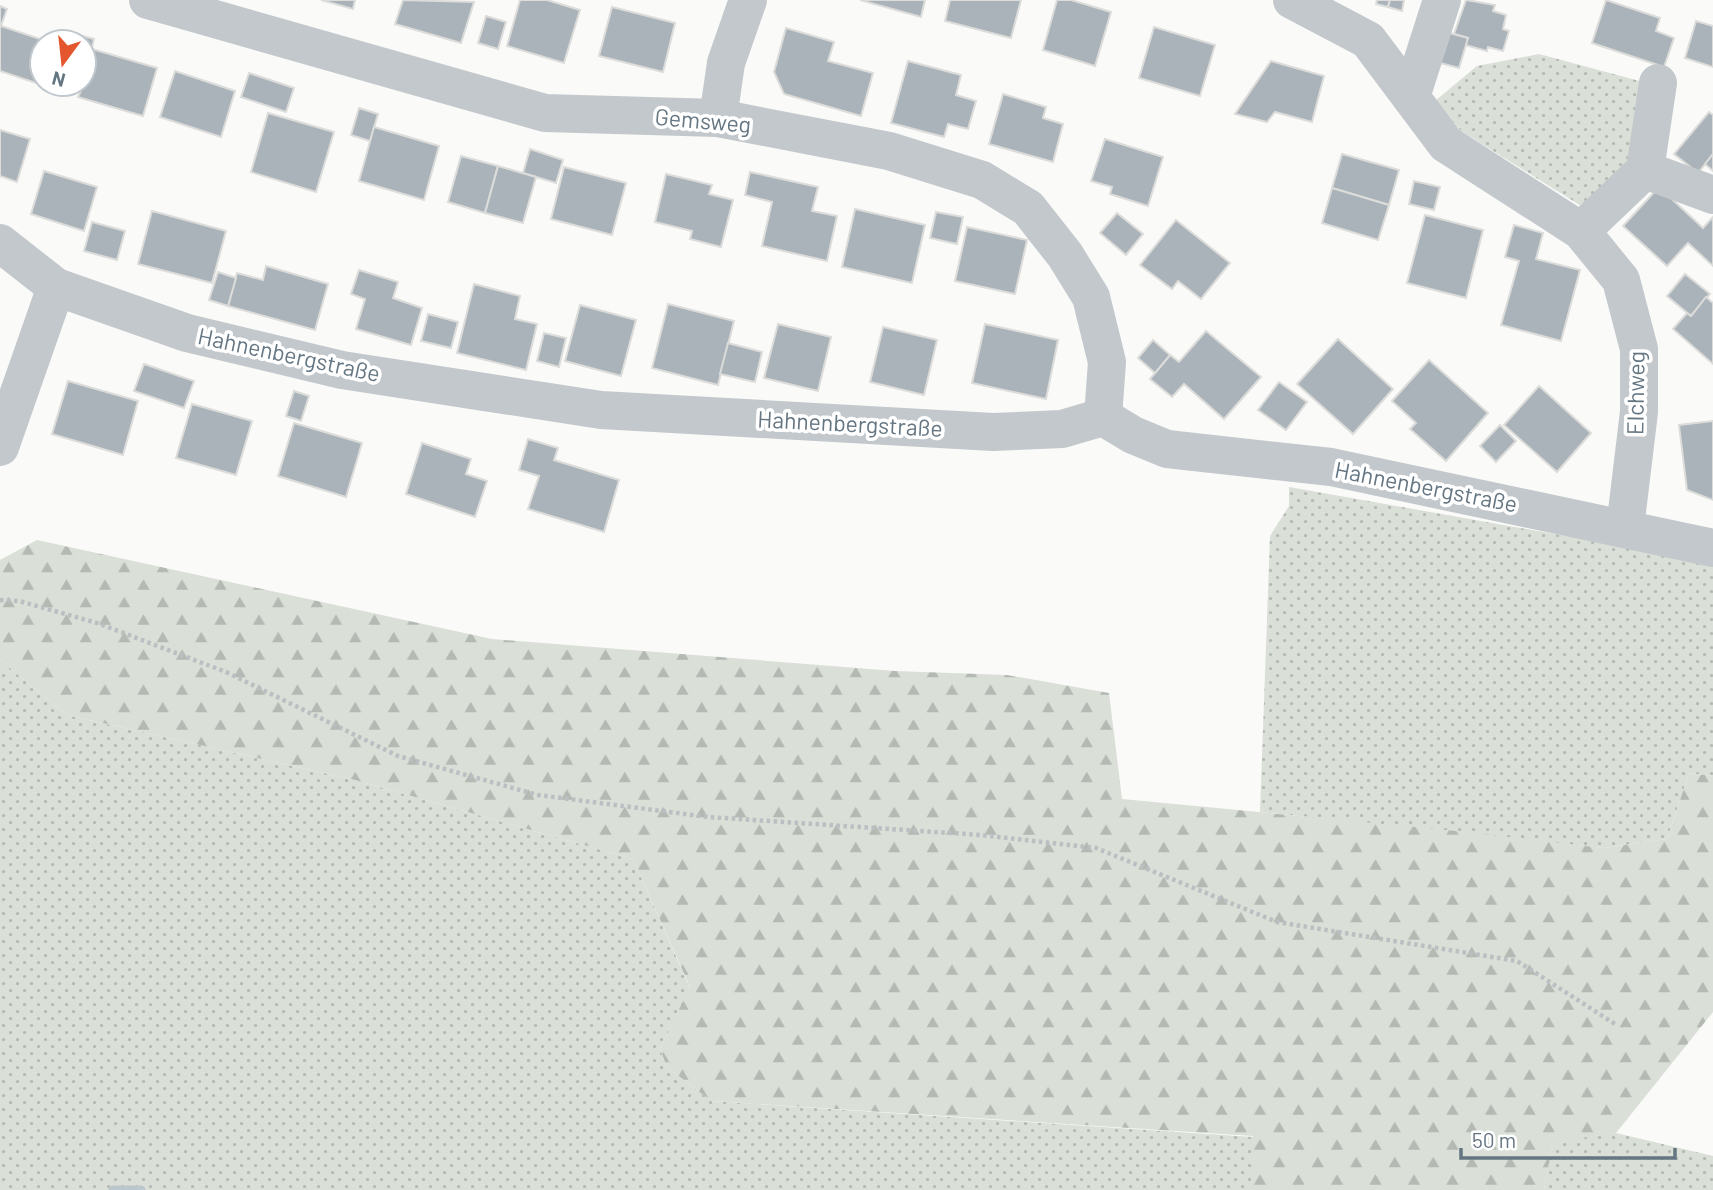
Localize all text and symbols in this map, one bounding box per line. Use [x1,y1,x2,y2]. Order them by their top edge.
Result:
north arrow [28,28,98,98]
text: N [49,67,68,93]
street label: Gemsweg [654,102,752,138]
street label: Hahnenbergstraße [196,321,383,387]
street label: Elchweg [1620,351,1650,435]
street label: Hahnenbergstraße [757,404,943,442]
street label: Hahnenbergstraße [1332,455,1520,517]
scale bar [1461,1116,1674,1160]
text: 50 m [1472,1127,1516,1152]

